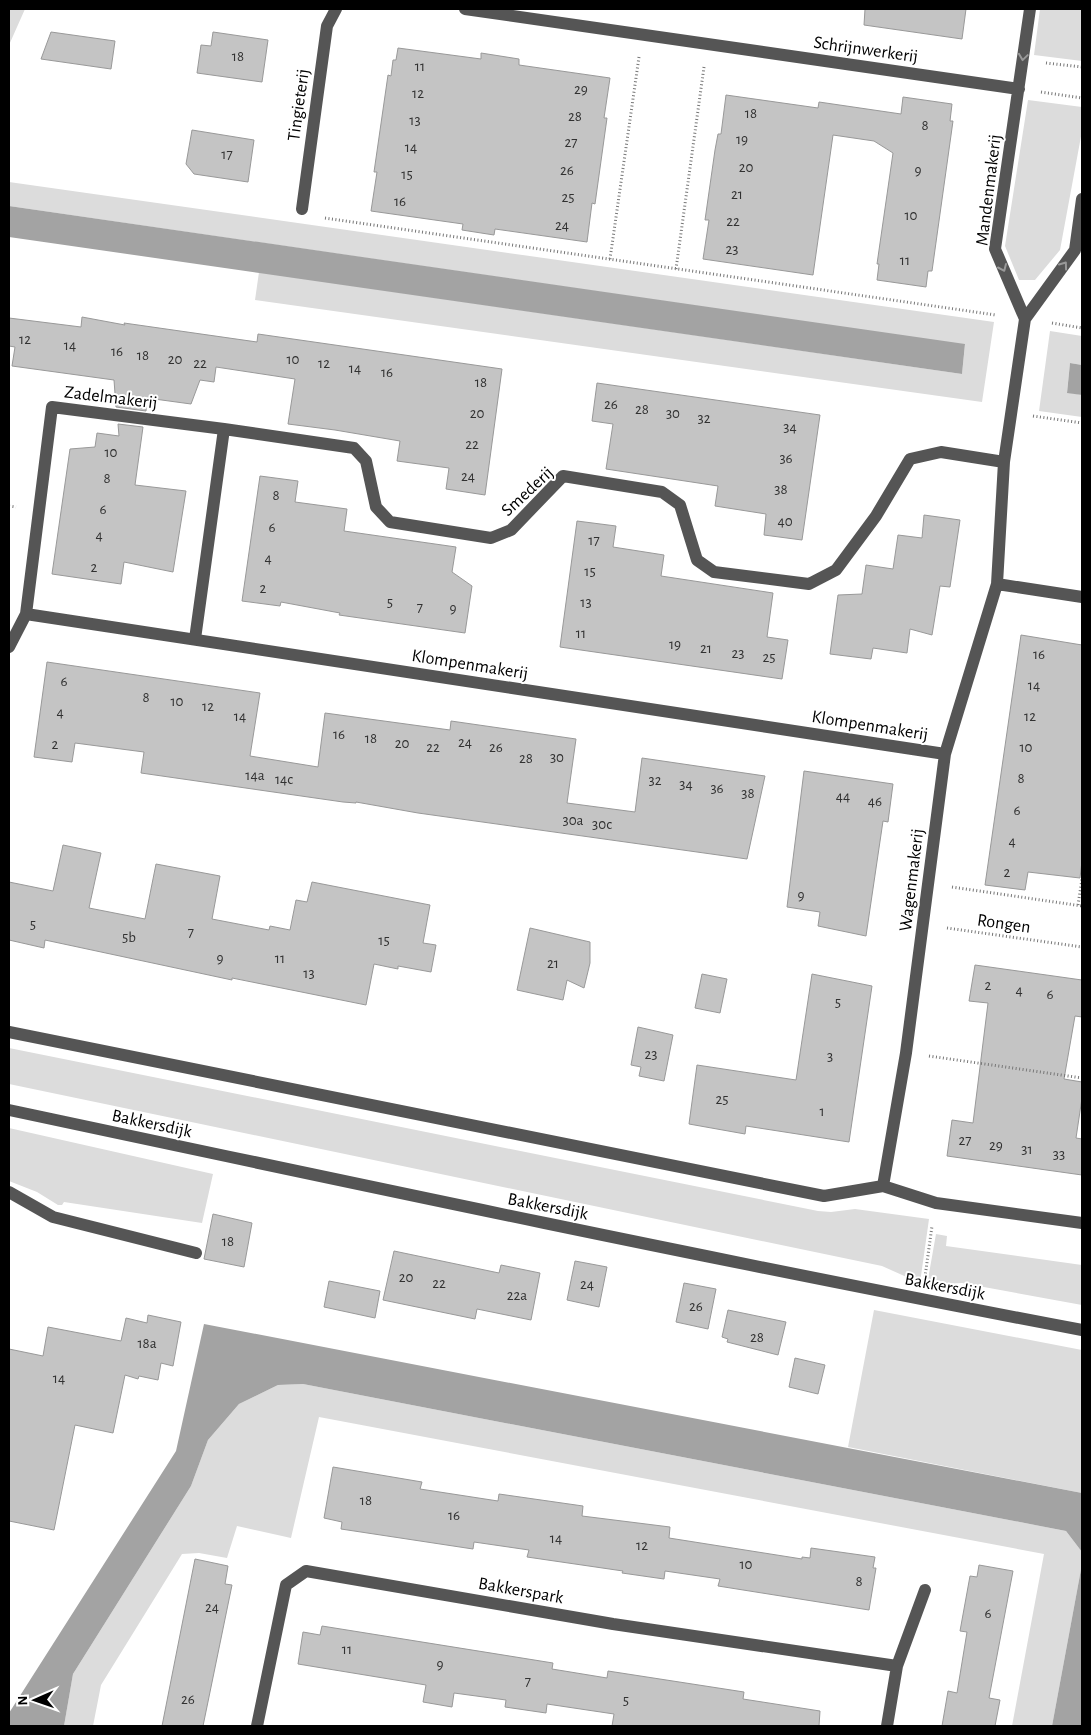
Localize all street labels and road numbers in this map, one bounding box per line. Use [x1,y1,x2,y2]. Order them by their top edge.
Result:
street label: Schrijnwerkerij [812,34,919,66]
street label: Tingieterij [285,68,313,142]
street label: Mandenmakerij [973,133,1005,247]
street label: Zadelmakerij [63,383,159,413]
street label: Smederij [498,463,557,520]
street label: Klompenmakerij [410,647,529,683]
street label: Klompenmakerij [810,708,929,744]
street label: Wagenmakerij [897,828,927,933]
street label: Rongen [976,911,1032,937]
street label: Bakkersdijk [110,1107,194,1141]
street label: Bakkersdijk [506,1190,590,1224]
street label: Bakkersdijk [903,1270,987,1304]
street label: Bakkerspark [477,1575,566,1607]

